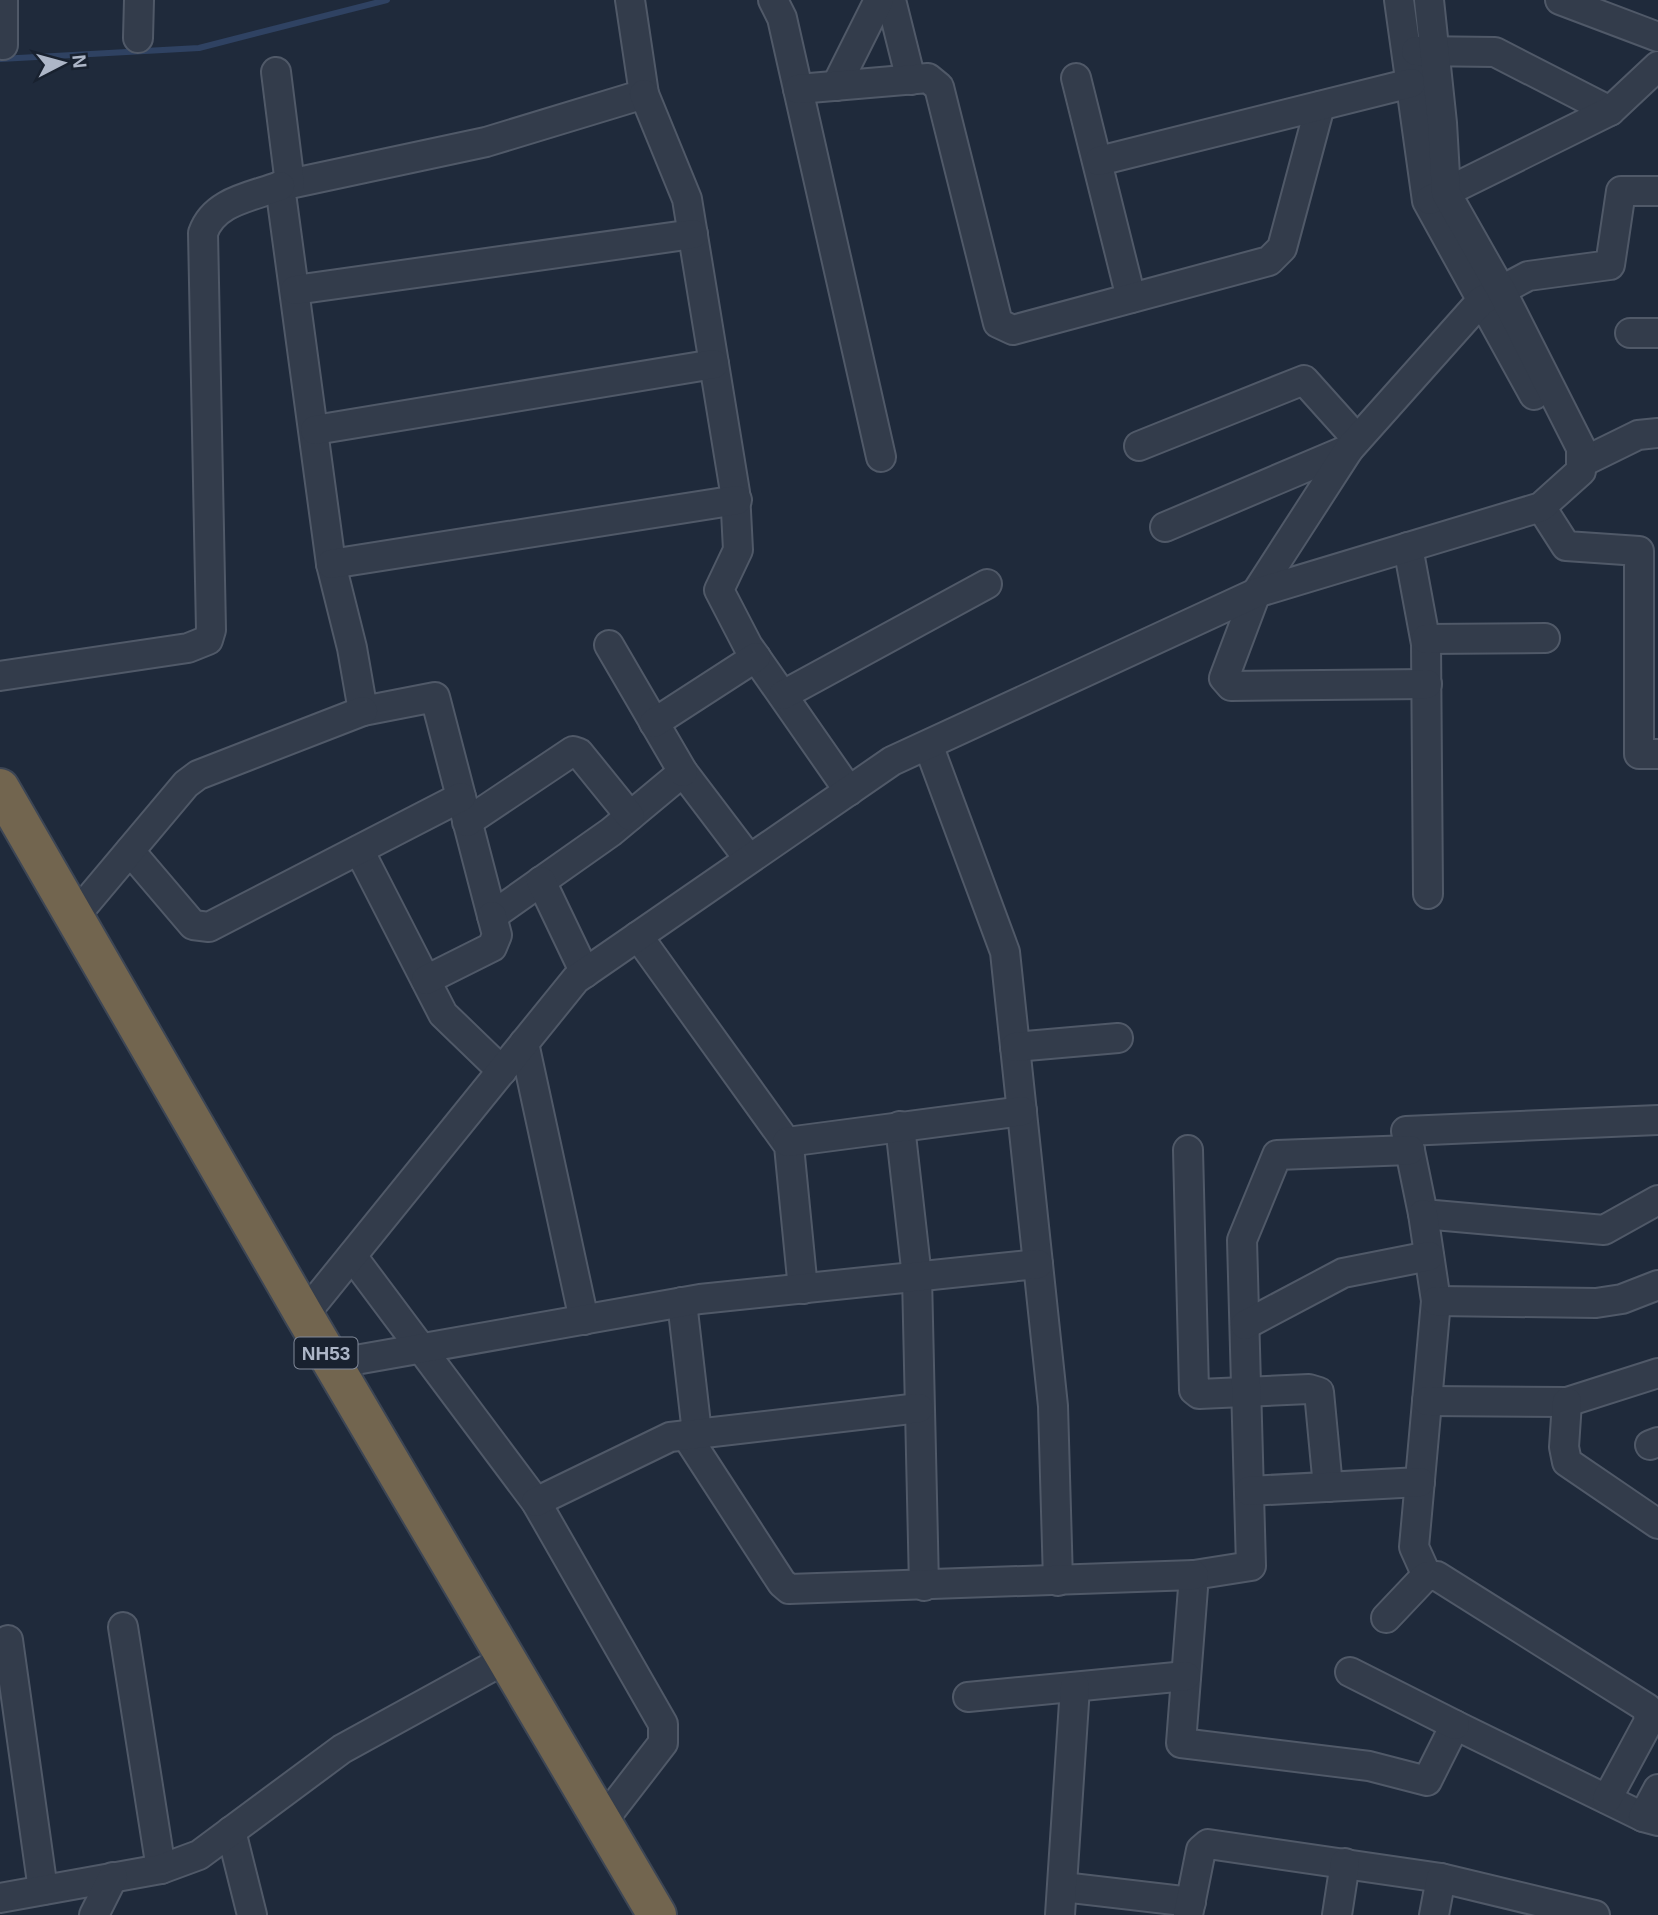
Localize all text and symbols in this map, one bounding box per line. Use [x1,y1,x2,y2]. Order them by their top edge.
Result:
north arrow [28,28,98,98]
text: N [68,53,91,69]
road number: NH53 [294,1338,358,1368]

